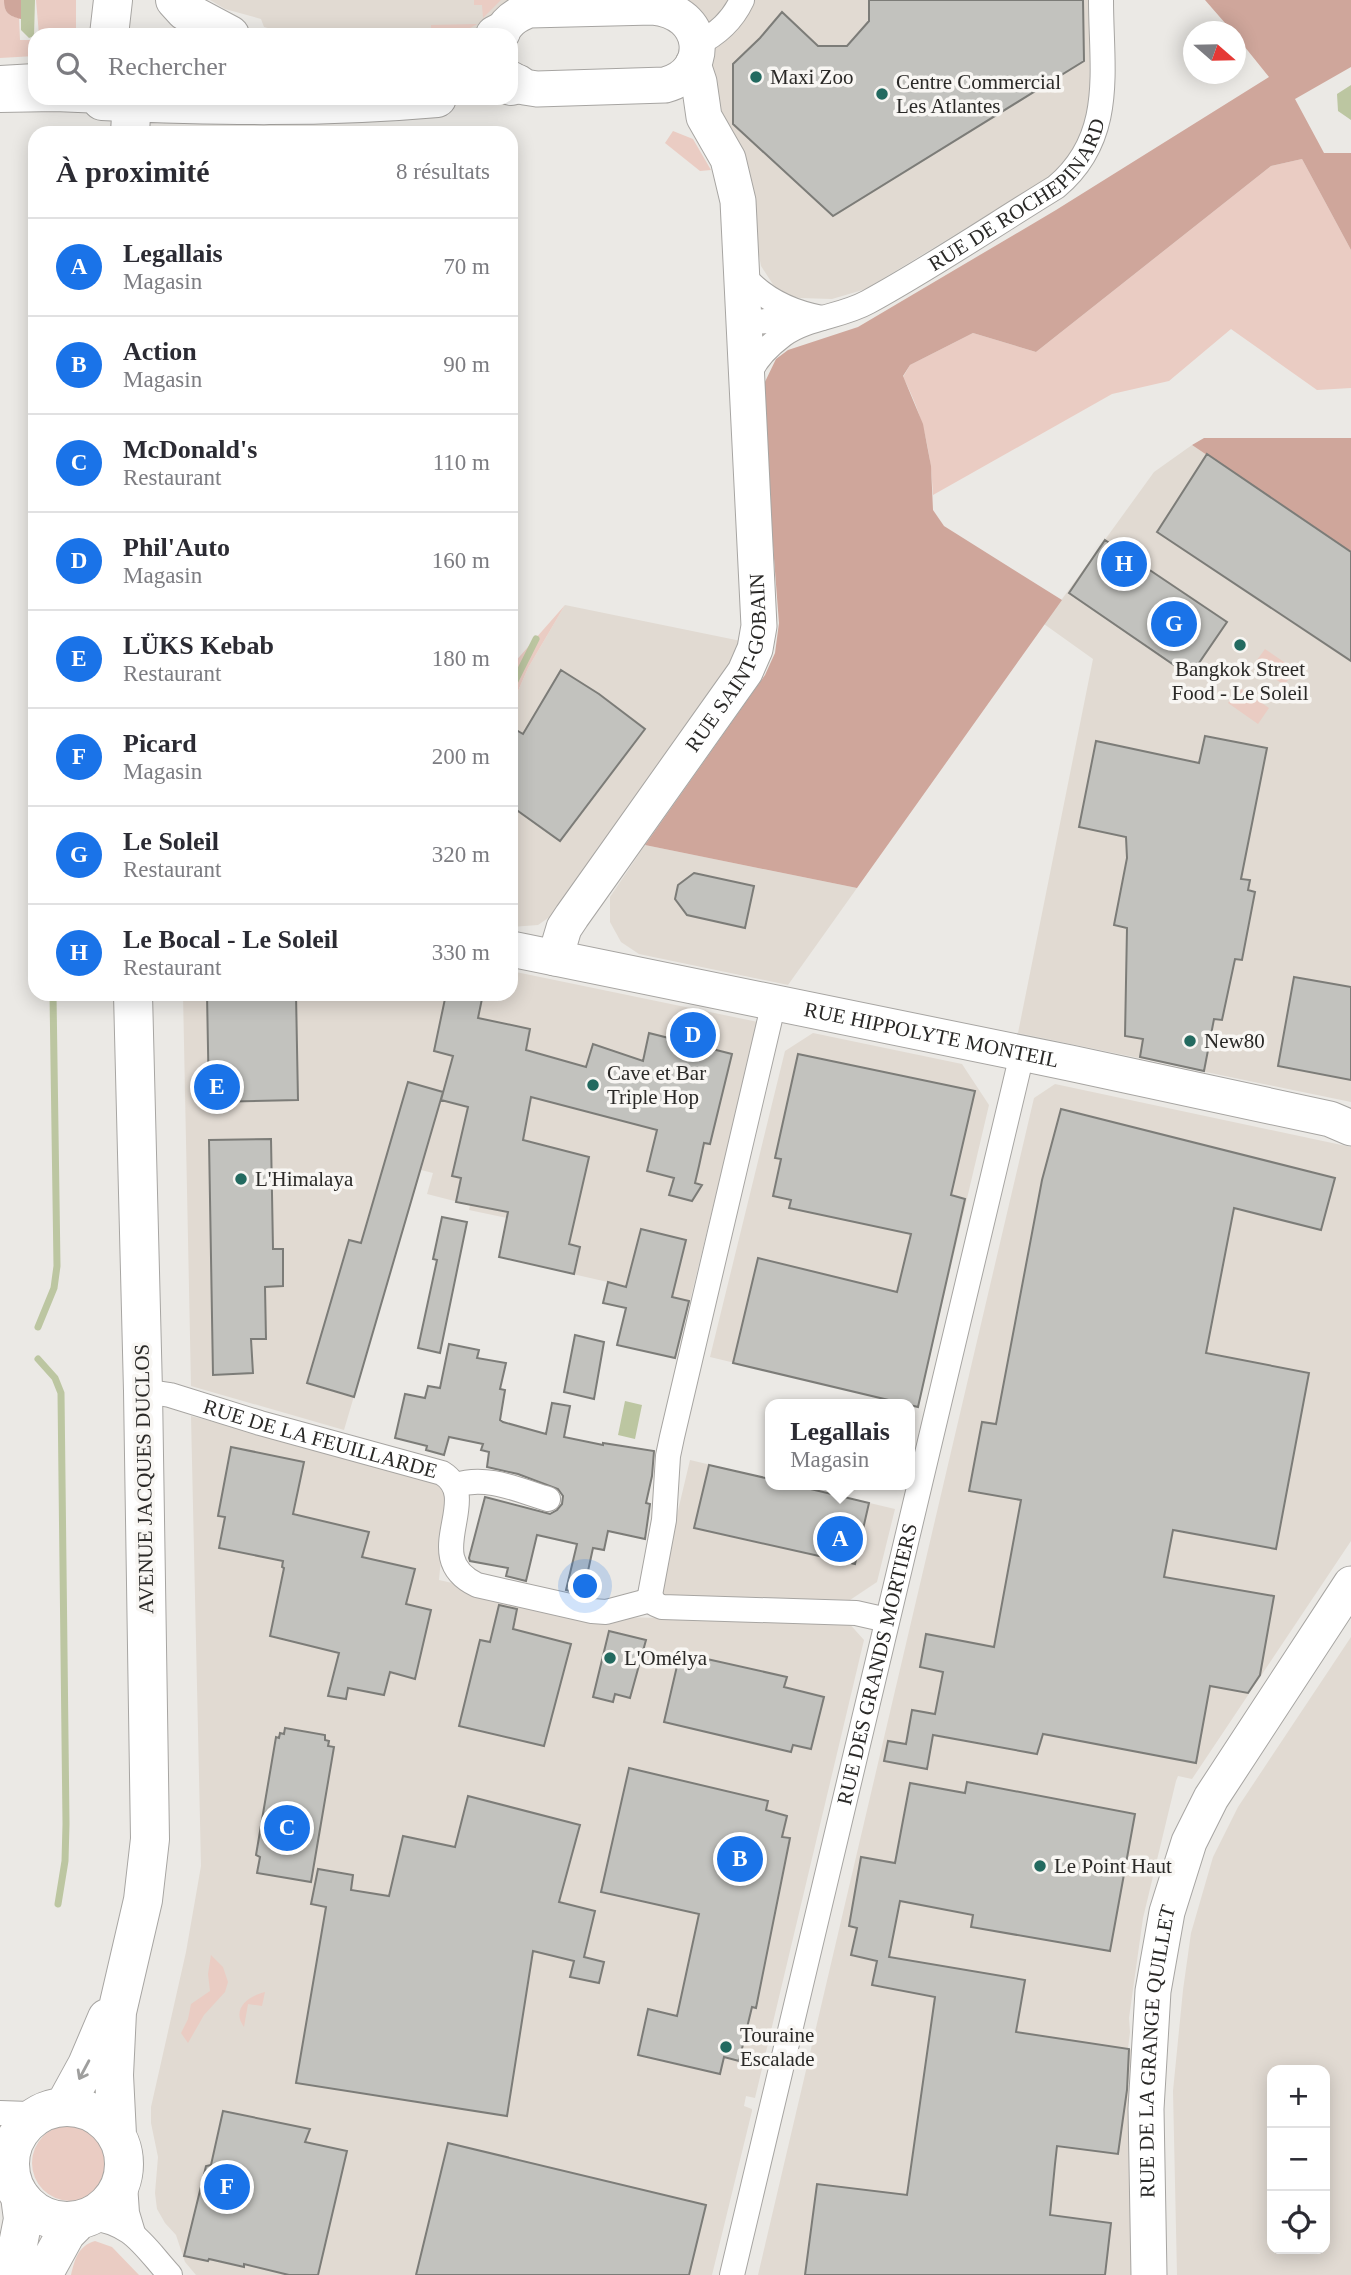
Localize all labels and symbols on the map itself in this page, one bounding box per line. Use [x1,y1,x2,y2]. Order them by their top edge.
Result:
north arrow [1183,21,1246,84]
place label: Maxi Zoo [770,65,853,89]
marker: Maxi Zoo [748,69,764,85]
place label: Centre Commercial Les Atlantes [896,70,1061,118]
marker: Centre Commercial Les Atlantes [874,86,890,102]
street label: RUE DE ROCHEPINARD [924,116,1110,276]
pin: H [1101,538,1147,590]
street label: RUE SAINT-GOBAIN [680,573,771,756]
pin: G [1151,598,1197,650]
marker: Bangkok Street Food - Le Soleil [1232,637,1248,653]
place label: Bangkok Street Food - Le Soleil [1171,657,1309,705]
street label: RUE HIPPOLYTE MONTEIL [802,997,1061,1072]
pin: D [670,1009,716,1061]
place label: New80 [1204,1029,1265,1053]
marker: New80 [1182,1033,1198,1049]
pin: E [194,1061,240,1113]
place label: Cave et Bar Triple Hop [607,1061,706,1109]
marker: Cave et Bar Triple Hop [585,1077,601,1093]
place label: L'Himalaya [255,1167,354,1191]
marker: L'Himalaya [233,1171,249,1187]
street label: AVENUE JACQUES DUCLOS [130,1344,158,1614]
street label: RUE DE LA FEUILLARDE [200,1394,440,1483]
pin: A [817,1513,863,1565]
street label: RUE DES GRANDS MORTIERS [832,1521,922,1807]
your location [568,1569,602,1603]
place label: L'Omélya [624,1646,708,1670]
marker: L'Omélya [602,1650,618,1666]
pin: C [264,1802,310,1854]
pin: B [717,1833,763,1885]
place label: Le Point Haut [1054,1854,1172,1878]
marker: Le Point Haut [1032,1858,1048,1874]
street label: RUE DE LA GRANGE QUILLET [1134,1902,1180,2198]
place label: Touraine Escalade [740,2023,815,2071]
marker: Touraine Escalade [718,2039,734,2055]
one-way arrow [77,2059,90,2080]
pin: F [204,2161,250,2213]

